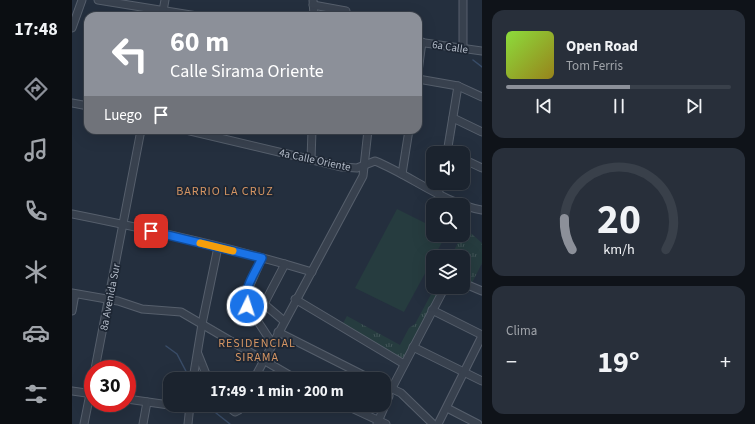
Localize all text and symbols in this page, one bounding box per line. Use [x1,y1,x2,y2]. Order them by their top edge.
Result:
text: 17:48 [14,17,58,42]
text: 60 m [170,22,229,62]
icon: left [104,28,156,80]
text: Open Road [566,36,638,57]
street label: 6a Calle [431,37,470,57]
text: Tom Ferris [566,57,623,75]
text: Calle Sirama Oriente [170,59,324,84]
icon: directions [22,75,50,103]
icon: previous [533,95,555,117]
icon: pause [608,95,630,117]
icon: next [683,95,705,117]
icon: arrive [150,104,172,126]
text: Luego [104,105,142,126]
icon: music [22,136,50,164]
street label: 4a Calle Oriente [278,145,353,175]
map controls [426,146,470,294]
button: sound [426,146,470,190]
district label: BARRIO LA CRUZ [176,183,274,200]
text: 20 [597,190,640,250]
icon: phone [22,197,50,225]
button: search [426,198,470,242]
pin [134,214,168,248]
icon: arrive [140,220,162,242]
text: km/h [603,239,634,260]
button: layers [426,250,470,294]
icon: climate [22,258,50,286]
street label: 8a Avenida Sur [96,262,124,332]
position arrow [226,285,268,327]
icon: car [22,319,50,347]
text: Clima [506,322,537,340]
district label: RESIDENCIAL SIRAMA [218,335,296,366]
text: 19° [597,341,640,384]
text: − [506,346,517,378]
text: + [720,346,731,378]
speed limit sign: 30 [84,360,136,412]
icon: filters [22,380,50,408]
text: 17:49 · 1 min · 200 m [210,381,344,402]

